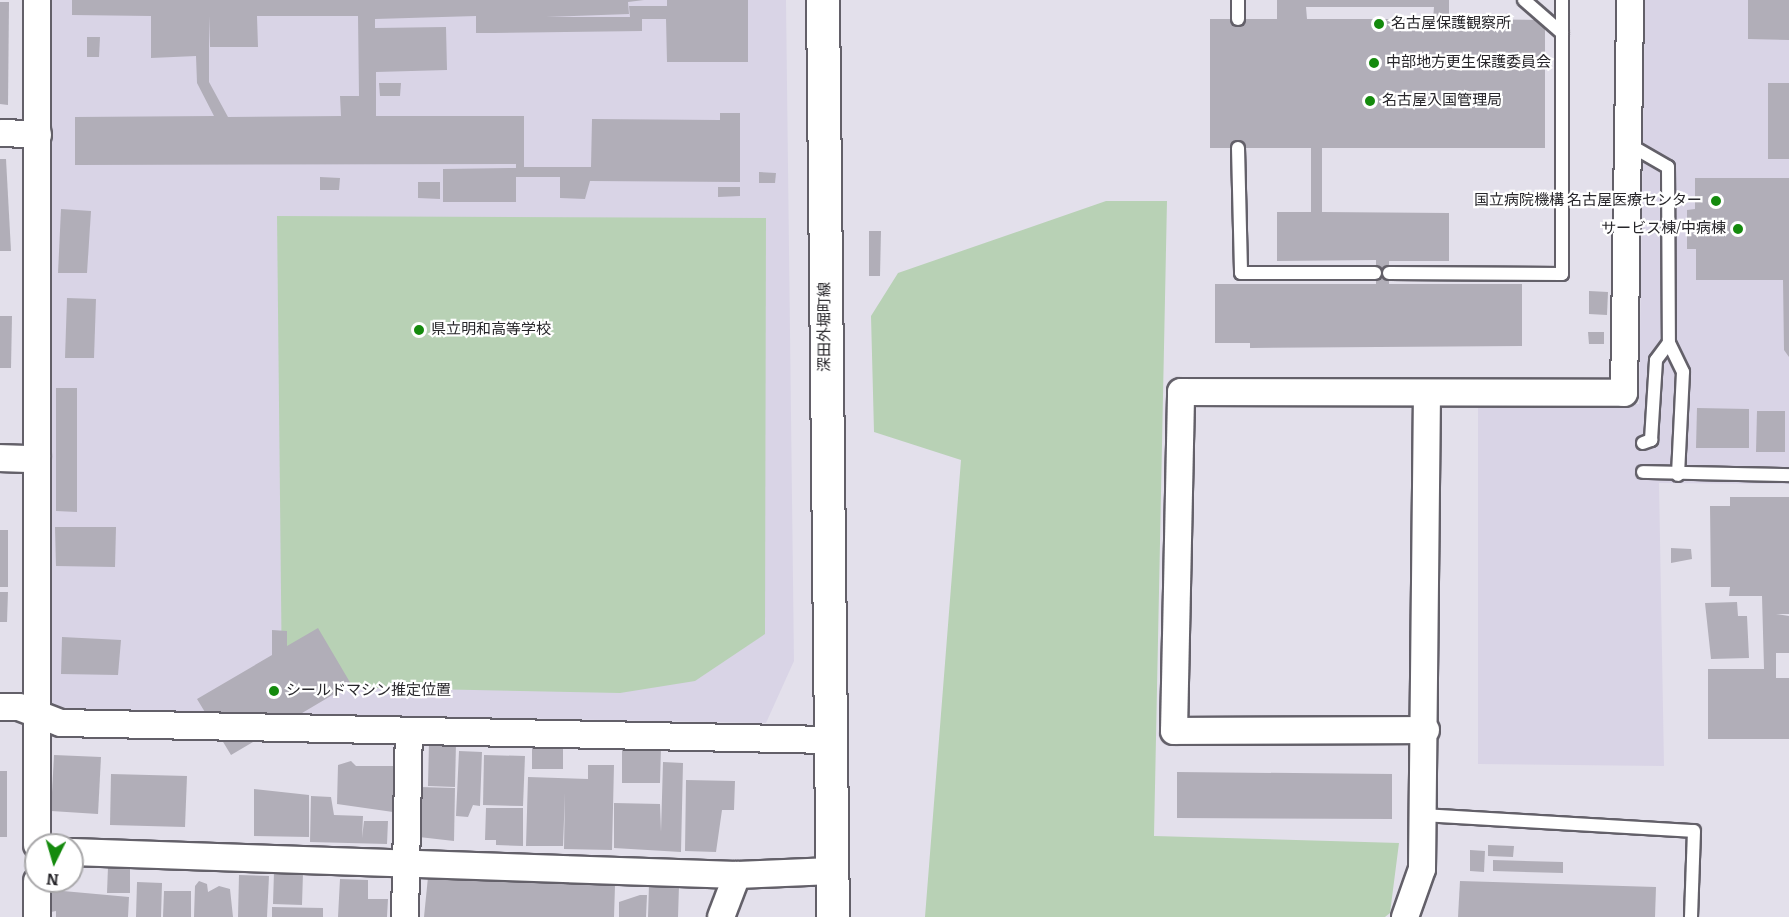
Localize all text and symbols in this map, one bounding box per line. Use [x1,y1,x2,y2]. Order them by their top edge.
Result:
place label: 名古屋保護観察所 [1391,15,1511,33]
marker: 名古屋保護観察所 [1372,17,1386,31]
place label: 中部地方更生保護委員会 [1386,54,1551,72]
marker: 中部地方更生保護委員会 [1367,56,1381,70]
place label: 名古屋入国管理局 [1382,92,1502,110]
marker: 名古屋入国管理局 [1363,94,1377,108]
place label: 国立病院機構 名古屋医療センター [1474,192,1702,210]
marker: 国立病院機構 名古屋医療センター [1707,192,1725,210]
place label: サービス棟/中病棟 [1601,220,1726,238]
marker: サービス棟/中病棟 [1731,222,1745,236]
street label: 深田外堀町線 [816,282,834,372]
place label: 県立明和高等学校 [431,321,551,339]
marker: 県立明和高等学校 [412,323,426,337]
place label: シールドマシン推定位置 [286,682,451,700]
marker: シールドマシン推定位置 [267,684,281,698]
north arrow [24,833,84,893]
text: N [46,869,60,889]

